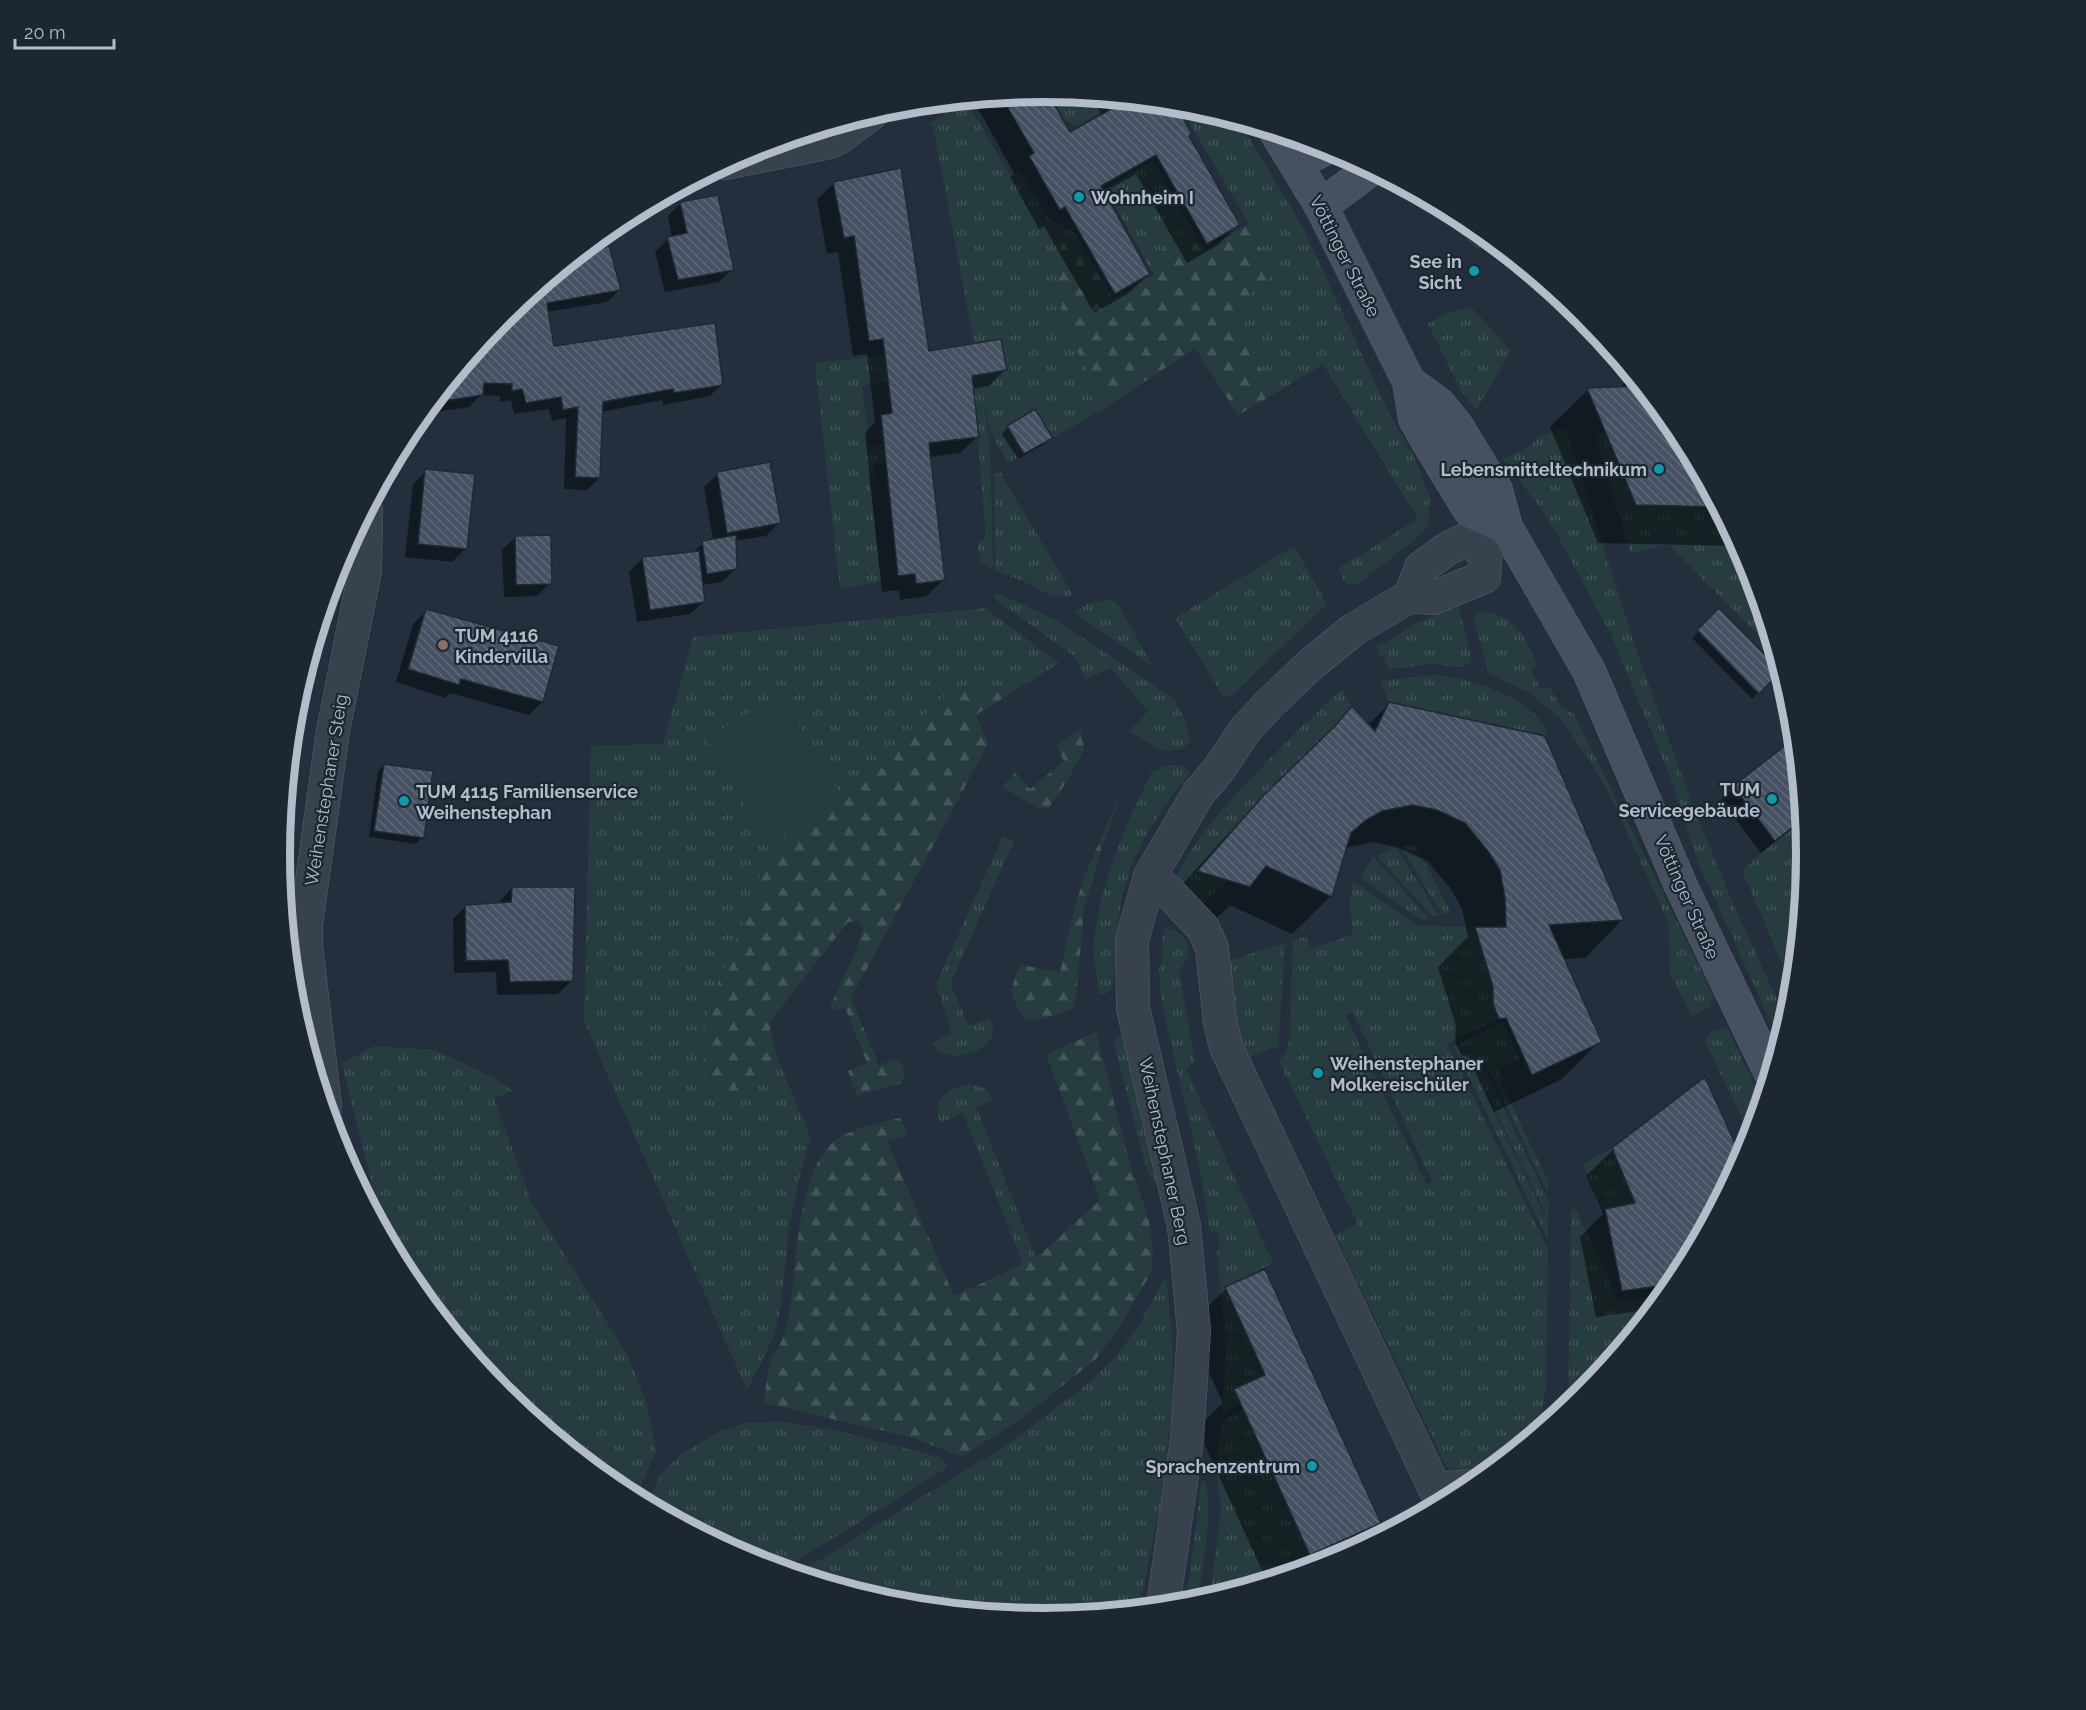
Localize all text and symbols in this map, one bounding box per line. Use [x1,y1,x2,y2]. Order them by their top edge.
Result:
scale bar [15,12,114,50]
text: 20 m [24,22,66,43]
place label: Wohnheim I [1091,187,1194,208]
marker: Wohnheim I [1072,190,1086,204]
street label: Vöttinger Straße [1305,192,1385,321]
place label: See in Sicht [1410,251,1462,293]
marker: See in Sicht [1467,264,1481,278]
place label: Lebensmitteltechnikum [1440,459,1647,480]
marker: Lebensmitteltechnikum [1652,462,1666,476]
place label: TUM 4116 Kindervilla [455,625,548,667]
marker: TUM 4116 Kindervilla [436,638,450,652]
street label: Weihenstephaner Steig [300,693,352,887]
place label: TUM Servicegebäude [1618,779,1760,821]
place label: TUM 4115 Familienservice Weihenstephan [416,781,638,823]
marker: TUM Servicegebäude [1765,792,1779,806]
marker: TUM 4115 Familienservice Weihenstephan [397,794,411,808]
street label: Vöttinger Straße [1650,832,1724,963]
place label: Weihenstephaner Molkereischüler [1330,1053,1483,1095]
street label: Weihenstephaner Berg [1135,1055,1195,1247]
marker: Weihenstephaner Molkereischüler [1311,1066,1325,1080]
place label: Sprachenzentrum [1146,1456,1300,1477]
marker: Sprachenzentrum [1305,1459,1319,1473]

